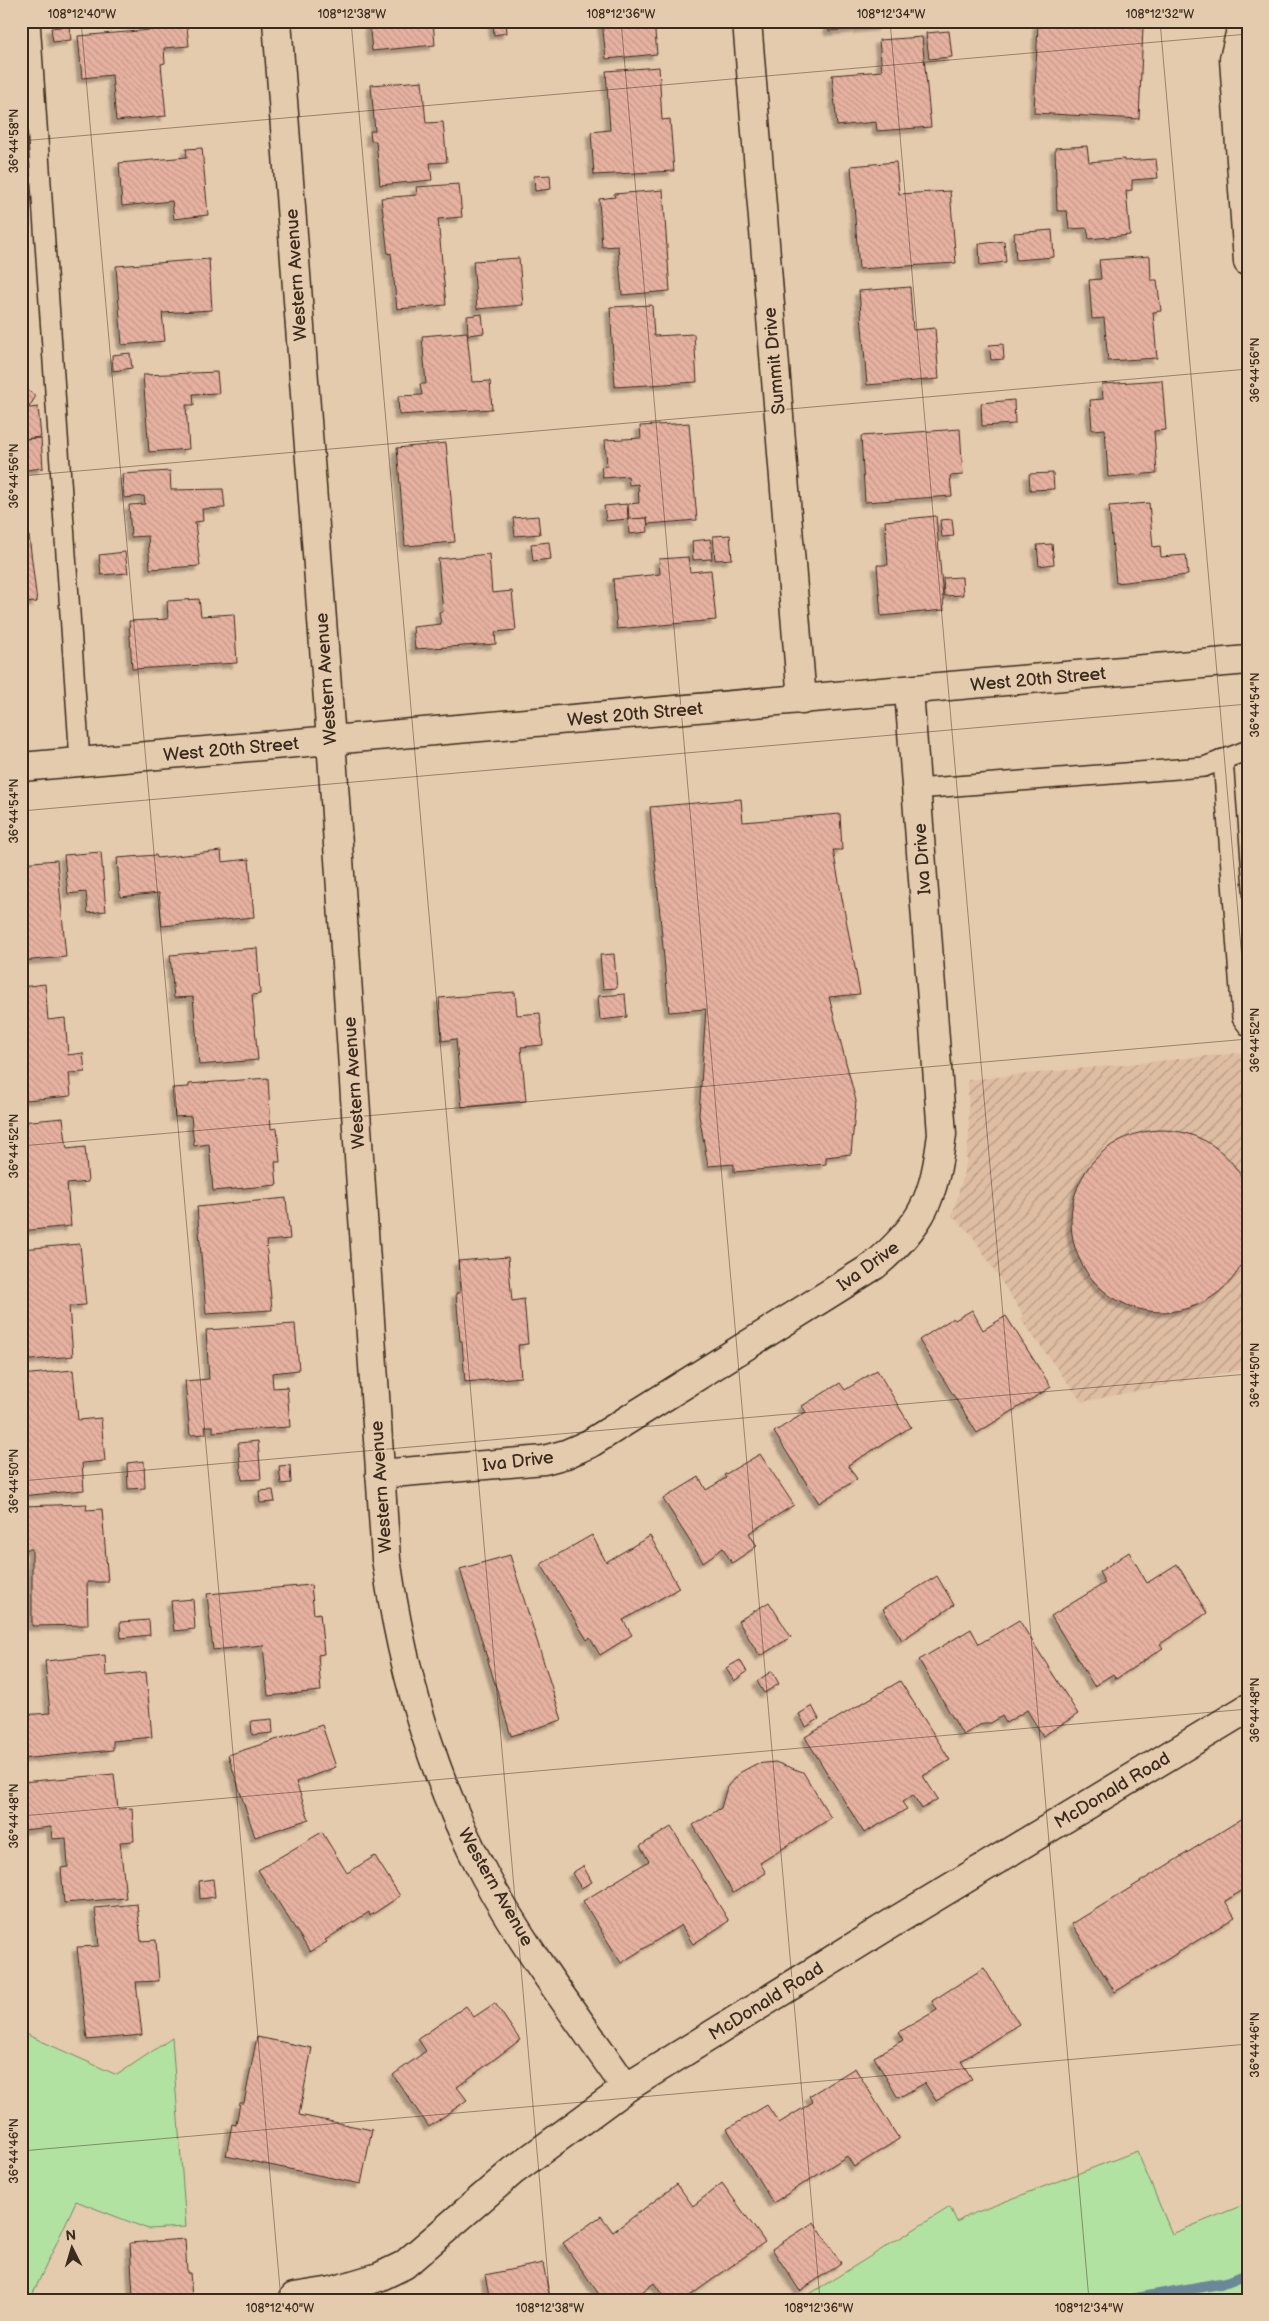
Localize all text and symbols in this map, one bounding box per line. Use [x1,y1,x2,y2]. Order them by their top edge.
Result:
text: 108°12'40"W [48,7,116,22]
text: 108°12'38"W [318,7,386,22]
text: 108°12'36"W [587,7,655,22]
text: 108°12'34"W [857,7,925,22]
text: 108°12'32"W [1126,7,1194,22]
text: 36°44'58"N [7,109,22,173]
street label: Western Avenue [281,208,312,342]
street label: Summit Drive [759,306,790,415]
text: 36°44'56"N [1248,337,1263,403]
text: 36°44'56"N [7,443,22,509]
street label: Western Avenue [311,612,342,746]
street label: West 20th Street [969,663,1107,696]
text: 36°44'54"N [1248,672,1263,738]
street label: West 20th Street [566,698,704,731]
street label: West 20th Street [162,733,300,766]
text: 36°44'54"N [7,778,22,844]
street label: Iva Drive [910,822,935,895]
text: 36°44'52"N [1248,1008,1263,1072]
street label: Western Avenue [339,1016,370,1150]
text: 36°44'52"N [7,1114,22,1178]
street label: Iva Drive [833,1237,904,1296]
text: 36°44'50"N [1248,1343,1263,1407]
street label: Western Avenue [366,1420,397,1554]
street label: Iva Drive [481,1447,555,1476]
text: 36°44'50"N [7,1449,22,1513]
text: 36°44'48"N [1248,1677,1263,1743]
street label: McDonald Road [1051,1748,1174,1833]
text: 36°44'48"N [7,1783,22,1849]
street label: Western Avenue [453,1825,538,1950]
street label: McDonald Road [705,1958,827,2045]
text: 36°44'46"N [1248,2012,1263,2078]
text: 36°44'46"N [7,2118,22,2184]
north arrow [48,2224,98,2274]
text: N [65,2227,77,2244]
text: 108°12'40"W [246,2301,314,2316]
text: 108°12'38"W [516,2301,584,2316]
text: 108°12'36"W [785,2301,853,2316]
text: 108°12'34"W [1055,2301,1123,2316]

